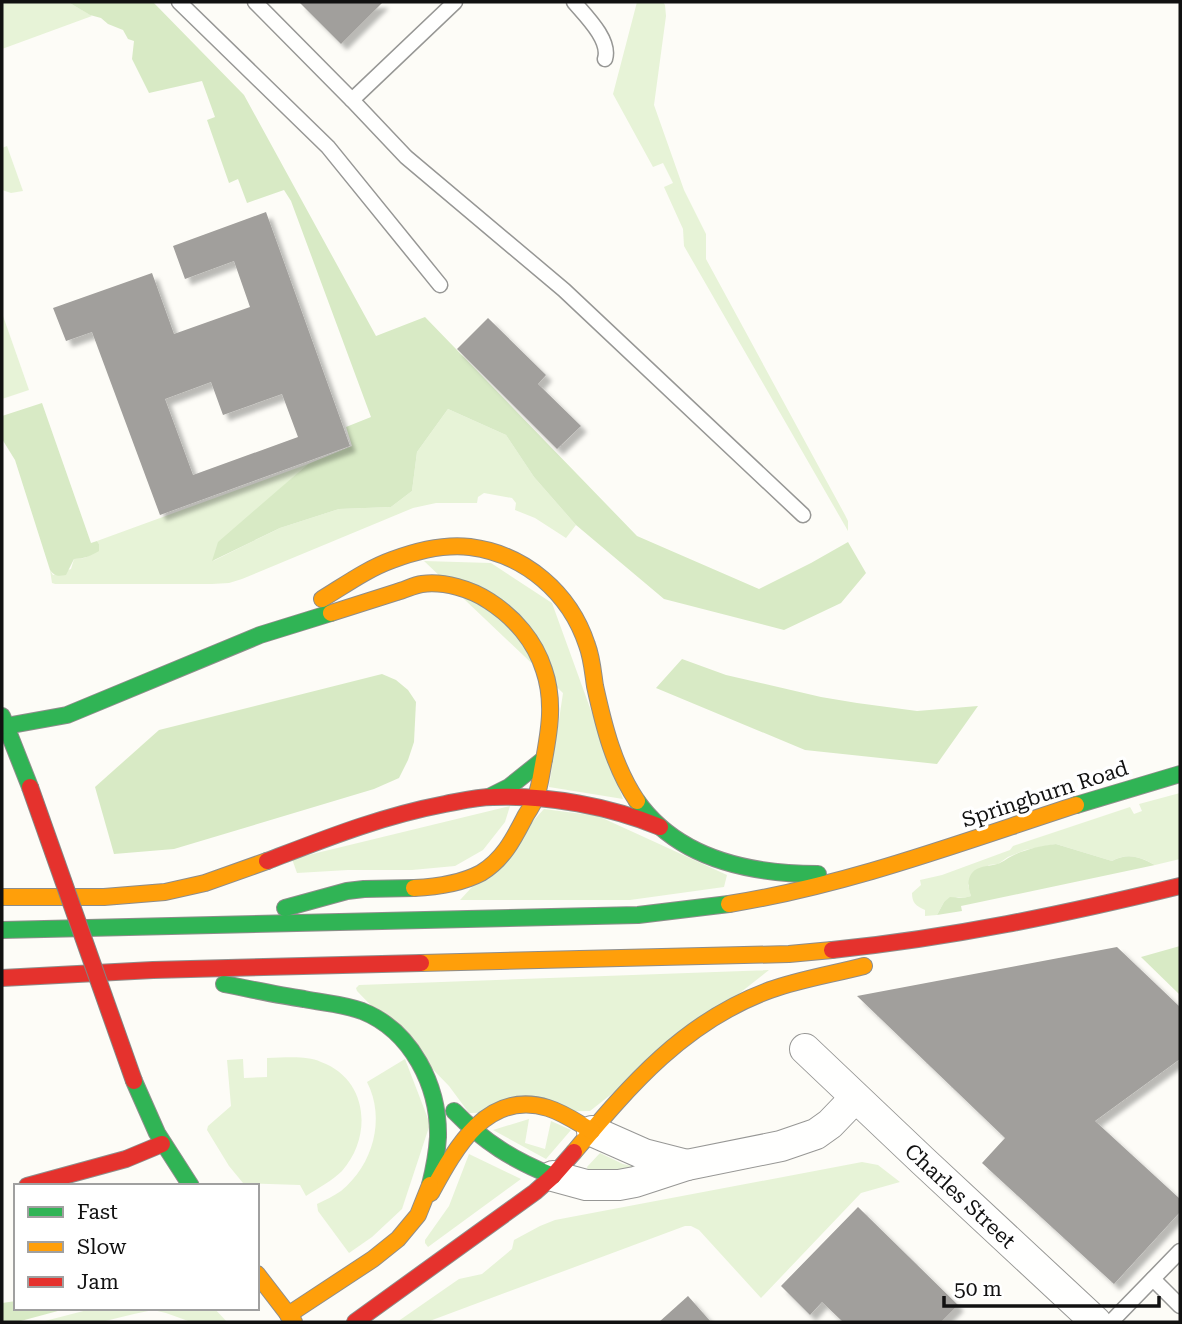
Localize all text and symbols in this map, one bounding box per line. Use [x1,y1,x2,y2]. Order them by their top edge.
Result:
street label: Springburn Road [959,756,1132,832]
street label: Charles Street [900,1139,1020,1253]
legend [14,1184,259,1310]
text: Fast [77,1200,118,1224]
text: Slow [77,1235,127,1259]
scale bar [944,1264,1159,1308]
text: Jam [77,1270,119,1294]
text: 50 m [954,1277,1002,1301]

